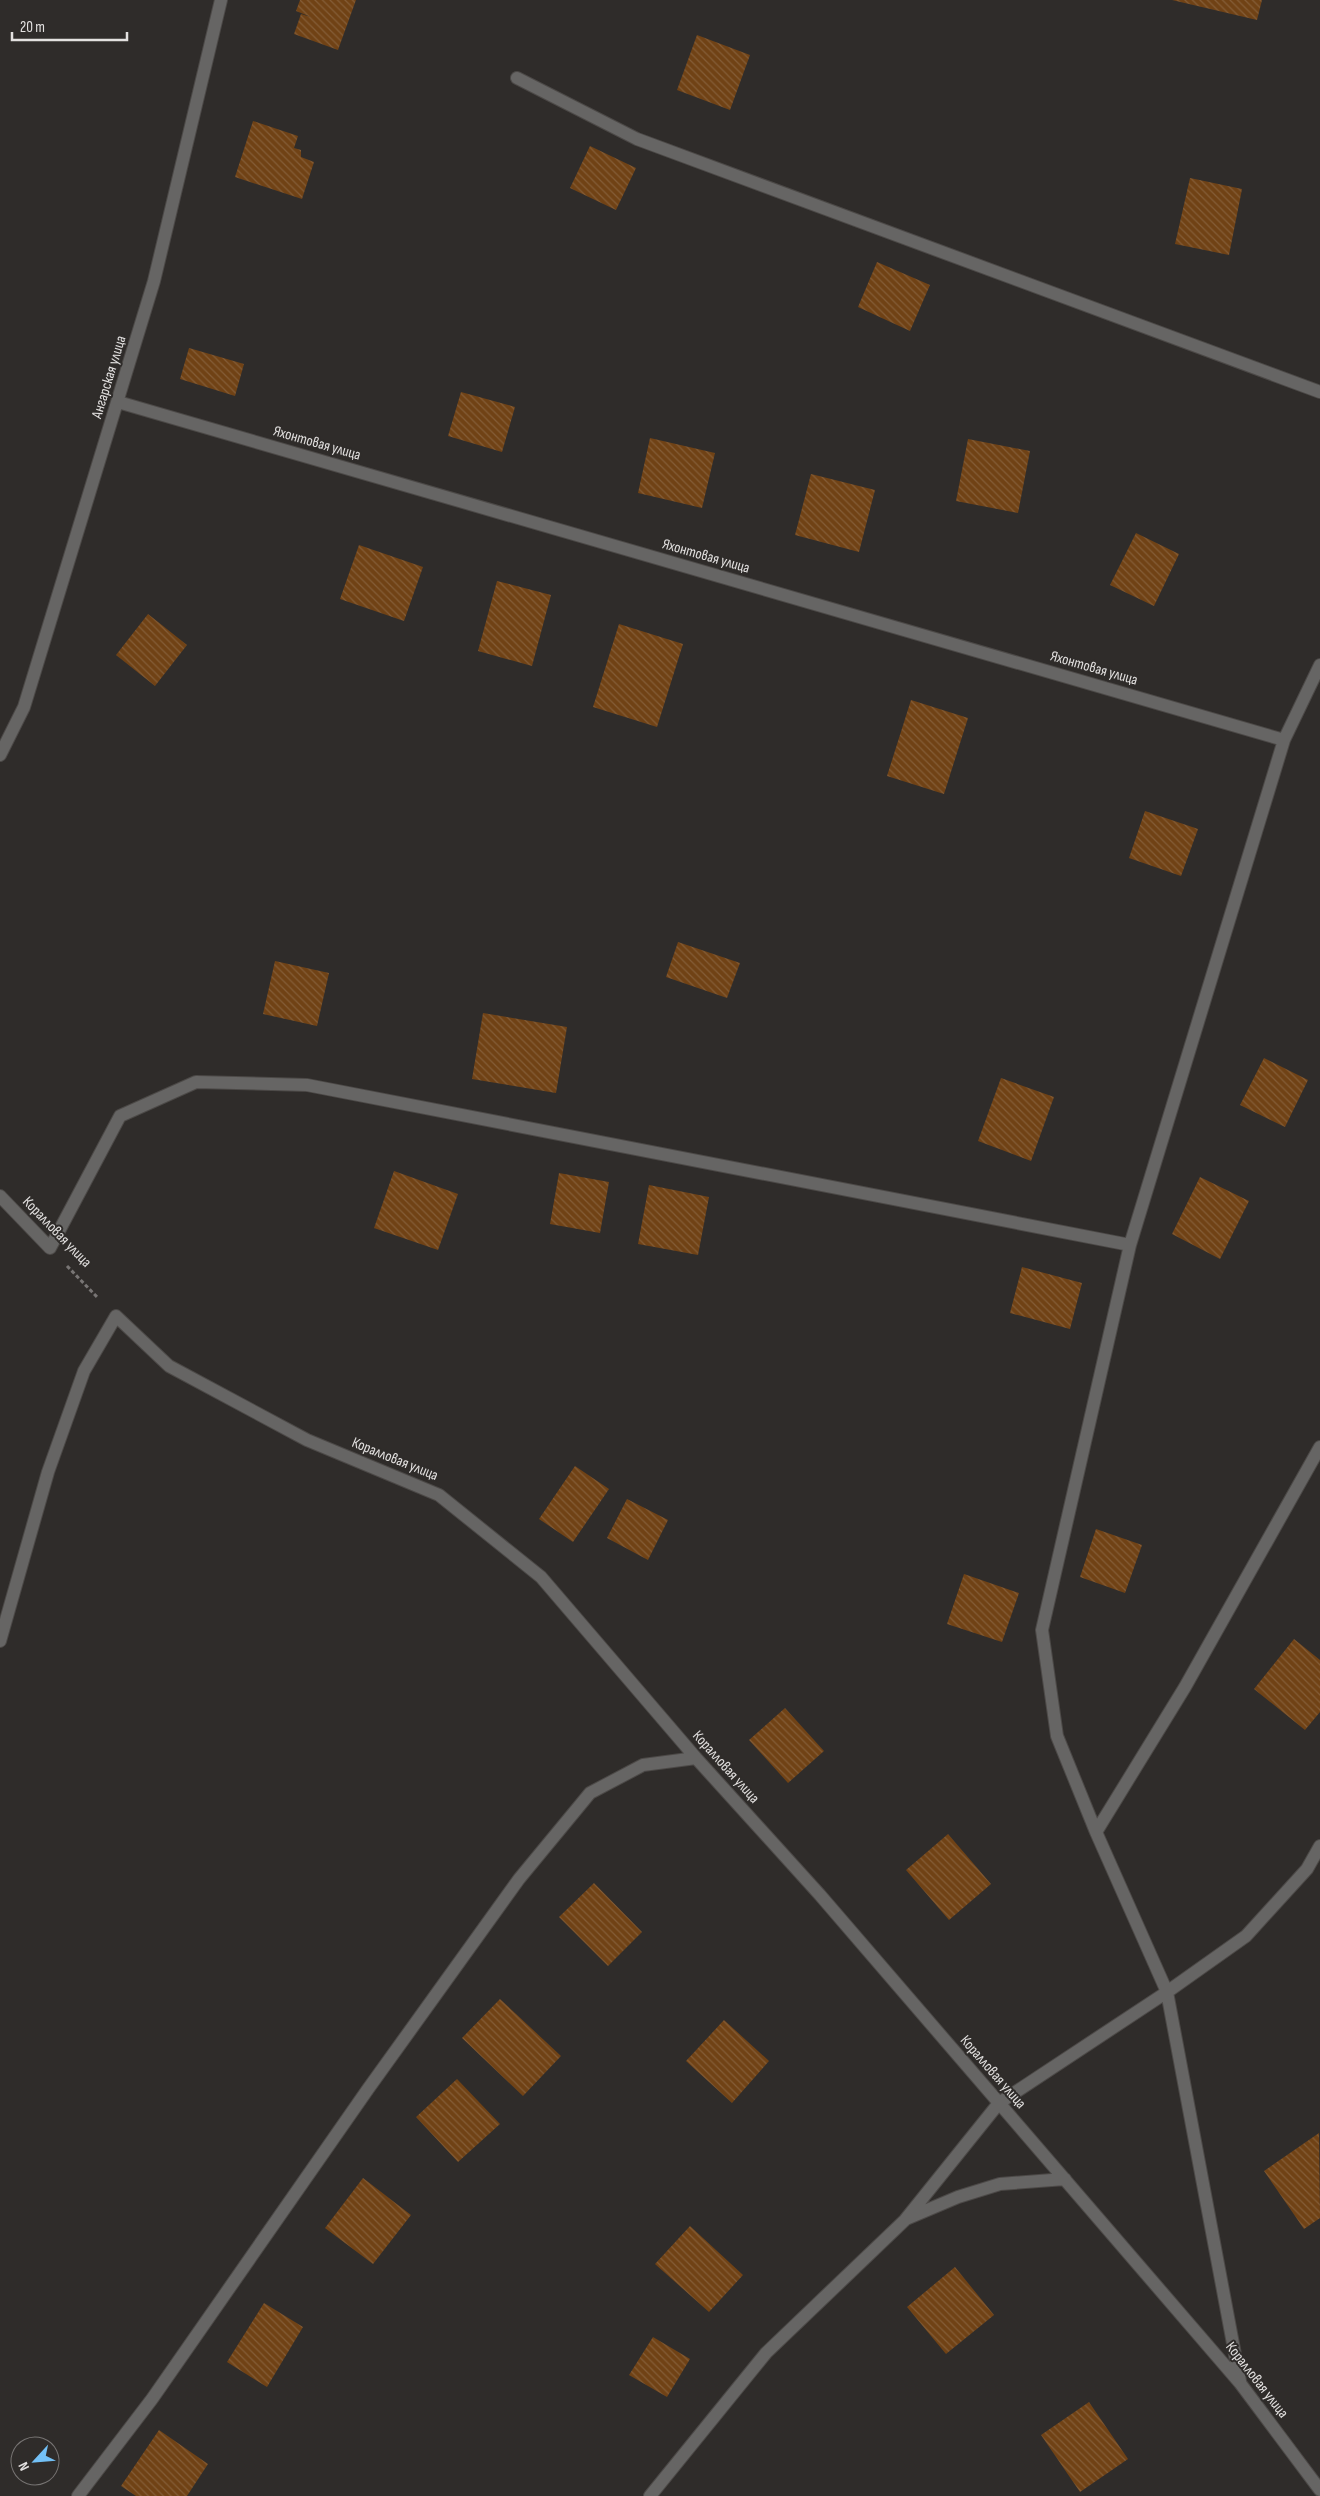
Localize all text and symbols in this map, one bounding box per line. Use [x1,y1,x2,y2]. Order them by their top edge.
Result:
scale bar [12,10,128,42]
text: 20 m [20,18,45,37]
street label: Ангарская улица [87,333,131,422]
street label: Яхонтовая улица [271,421,363,465]
street label: Яхонтовая улица [660,534,752,578]
street label: Яхонтовая улица [1048,646,1140,690]
street label: Коралловая улица [18,1193,96,1272]
street label: Коралловая улица [349,1433,441,1485]
street label: Коралловая улица [688,1727,764,1807]
street label: Коралловая улица [956,2031,1030,2113]
street label: Коралловая улица [1221,2338,1293,2422]
north arrow [10,2436,60,2486]
text: N [14,2459,33,2474]

